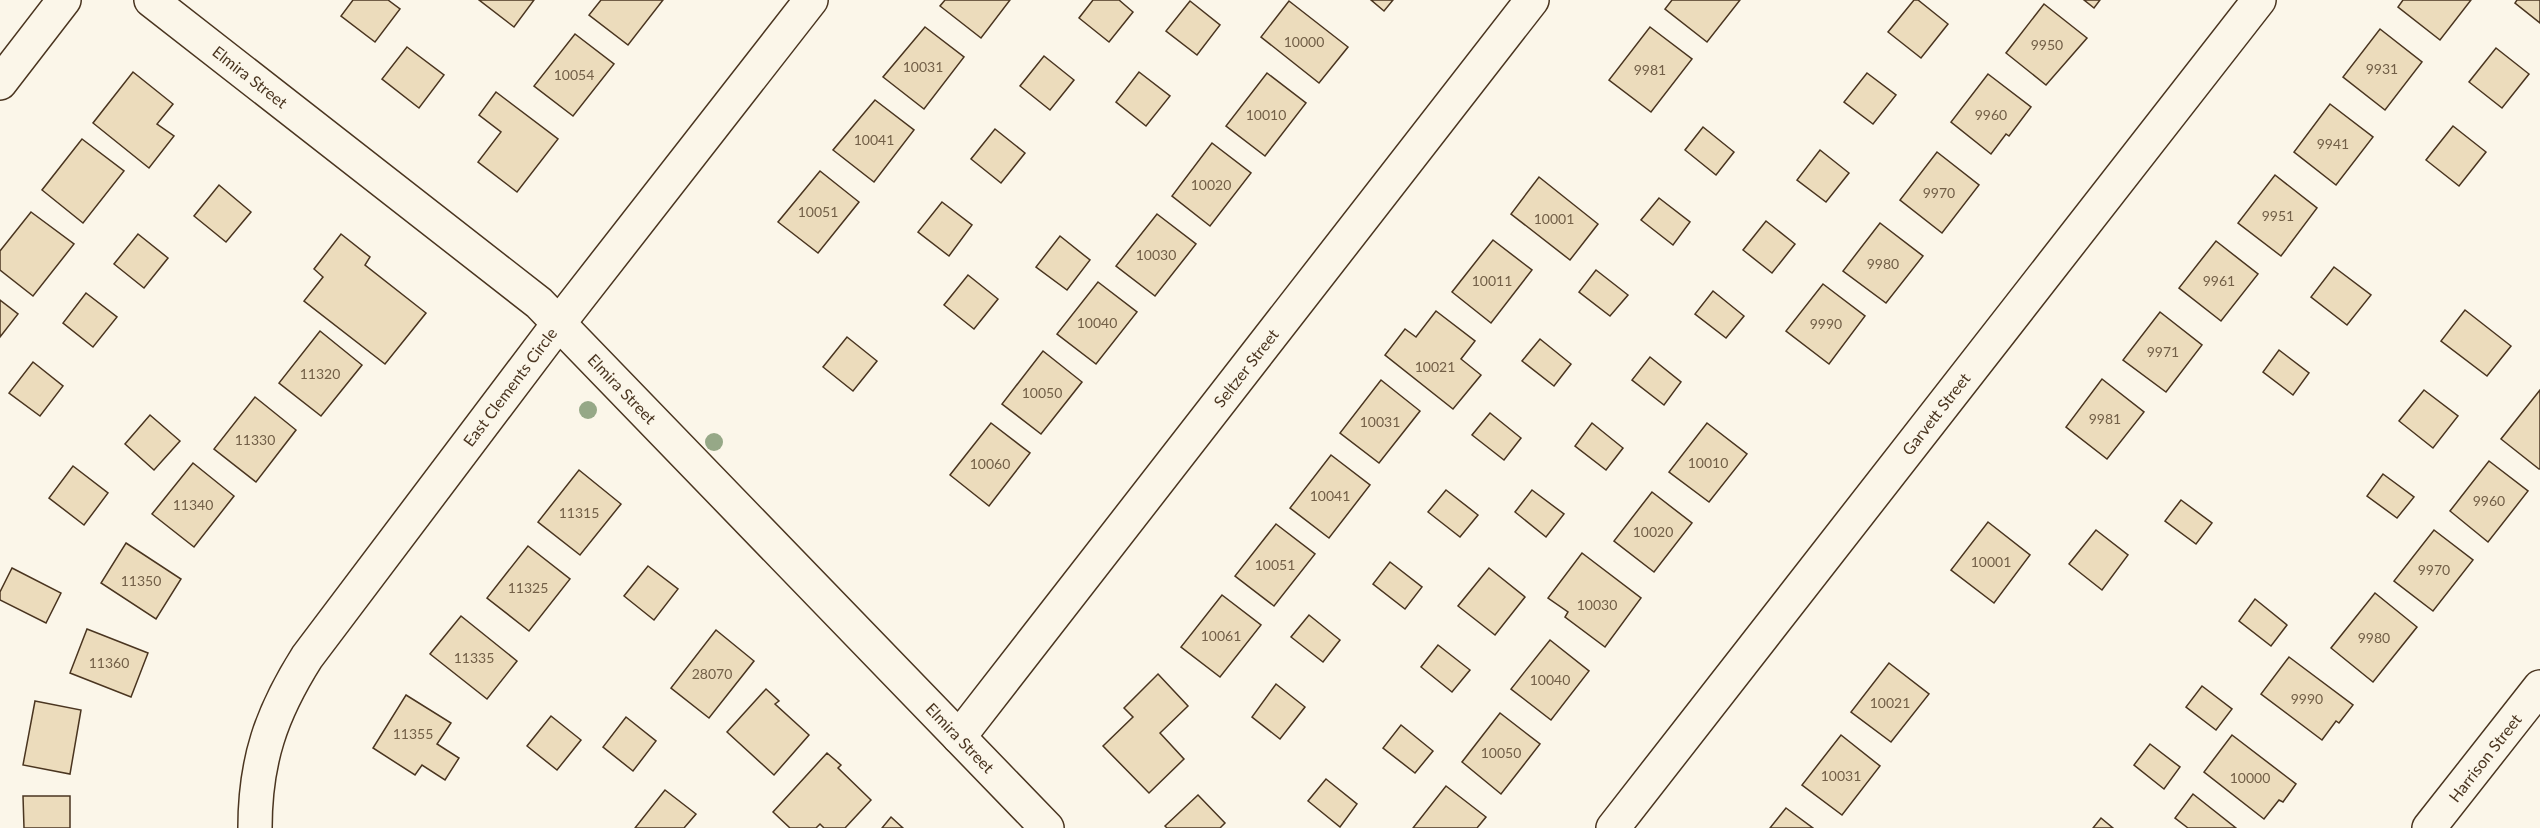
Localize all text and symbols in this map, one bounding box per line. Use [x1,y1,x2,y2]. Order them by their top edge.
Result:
house number: 10000 [1284,33,1324,50]
house number: 9950 [2031,36,2063,53]
street label: Elmira Street [209,41,292,112]
house number: 10031 [903,58,943,75]
house number: 9931 [2366,60,2398,77]
house number: 9981 [1634,61,1666,78]
house number: 10054 [554,66,594,83]
house number: 10010 [1246,106,1286,123]
house number: 9960 [1975,106,2007,123]
house number: 10041 [854,131,894,148]
house number: 9941 [2317,135,2349,152]
house number: 10020 [1191,176,1231,193]
house number: 9970 [1923,184,1955,201]
house number: 10051 [798,203,838,220]
house number: 9951 [2262,207,2294,224]
house number: 10001 [1534,210,1574,227]
house number: 10030 [1136,246,1176,263]
house number: 9980 [1867,255,1899,272]
house number: 10011 [1472,272,1512,289]
house number: 9961 [2203,272,2235,289]
house number: 10040 [1077,314,1117,331]
house number: 9990 [1810,315,1842,332]
street label: East Clements Circle [459,324,560,450]
street label: Seltzer Street [1209,325,1282,411]
house number: 9971 [2147,343,2179,360]
street label: Elmira Street [584,350,661,428]
house number: 10021 [1415,358,1455,375]
house number: 11320 [300,365,340,382]
street label: Garvett Street [1898,369,1974,459]
house number: 10050 [1022,384,1062,401]
house number: 9981 [2089,410,2121,427]
house number: 10031 [1360,413,1400,430]
house number: 11330 [235,431,275,448]
house number: 10010 [1688,454,1728,471]
house number: 10060 [970,455,1010,472]
house number: 10041 [1310,487,1350,504]
house number: 9960 [2473,492,2505,509]
house number: 11340 [173,496,213,513]
house number: 11315 [559,504,599,521]
house number: 10020 [1633,523,1673,540]
house number: 10001 [1971,553,2011,570]
house number: 10051 [1255,556,1295,573]
house number: 9970 [2418,561,2450,578]
house number: 11350 [121,572,161,589]
house number: 11325 [508,579,548,596]
house number: 10030 [1577,596,1617,613]
house number: 10061 [1201,627,1241,644]
house number: 9980 [2358,629,2390,646]
house number: 11335 [454,649,494,666]
house number: 11360 [89,654,129,671]
house number: 28070 [692,665,732,682]
house number: 10040 [1530,671,1570,688]
house number: 9990 [2291,690,2323,707]
house number: 10021 [1870,694,1910,711]
street label: Elmira Street [922,699,999,777]
street label: Harrison Street [2444,710,2525,806]
house number: 11355 [393,725,433,742]
house number: 10050 [1481,744,1521,761]
house number: 10031 [1821,767,1861,784]
house number: 10000 [2230,769,2270,786]

